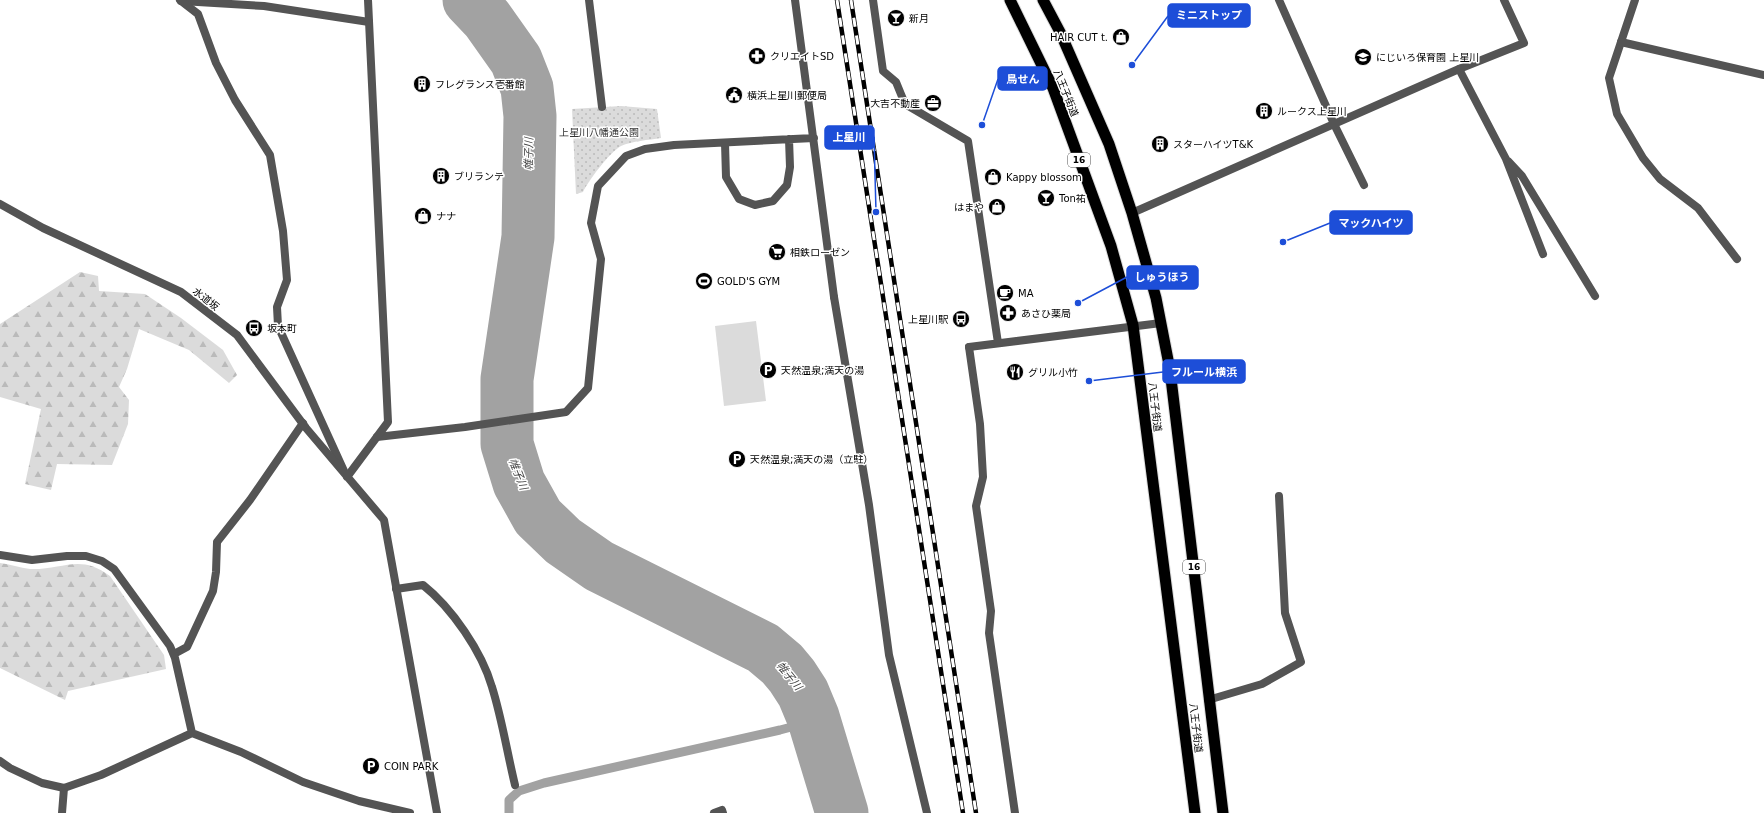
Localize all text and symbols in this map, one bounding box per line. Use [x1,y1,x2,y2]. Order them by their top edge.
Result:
callout: ミニストップ [1168,4,1250,27]
bar icon: 新月 [886,8,906,28]
text: ミニストップ [1176,9,1242,22]
place label: 新月 [909,13,929,24]
shop icon: HAIR CUT t. [1111,27,1131,47]
place label: HAIR CUT t. [1050,32,1108,43]
pharmacy icon: クリエイトSD [747,46,767,66]
school or university icon: にじいろ保育園 上星川 [1353,47,1373,67]
place label: クリエイトSD [770,51,834,62]
place label: にじいろ保育園 上星川 [1376,52,1479,63]
callout: 鳥せん [998,67,1047,90]
street label: 八王子街道 [1052,68,1080,118]
text: 鳥せん [1007,73,1040,86]
building icon: フレグランス壱番館 [412,74,432,94]
place label: フレグランス壱番館 [435,79,525,90]
public building icon: 横浜上星川郵便局 [724,85,744,105]
place label: 横浜上星川郵便局 [747,90,827,101]
office icon: 大吉不動産 [923,93,943,113]
place label: 大吉不動産 [870,98,920,109]
building icon: ルークス上星川 [1254,101,1274,121]
place label: ルークス上星川 [1277,106,1347,117]
callout: 上星川 [825,126,874,149]
park label: 上星川八幡通公園 [559,127,639,138]
text: 上星川 [833,131,866,144]
building icon: スターハイツT&K [1150,134,1170,154]
water label: 帷子川 [522,136,536,171]
place label: スターハイツT&K [1173,139,1254,150]
road number: 16 [1068,153,1090,167]
building icon: ブリランテ [431,166,451,186]
shop icon: Kappy blossom [983,167,1003,187]
place label: ブリランテ [454,171,504,182]
place label: Kappy blossom [1006,172,1082,183]
bar icon: Ton祐 [1036,188,1056,208]
place label: Ton祐 [1058,193,1086,204]
shop icon: はまや [987,197,1007,217]
place label: はまや [954,202,984,213]
shop icon: ナナ [413,206,433,226]
place label: ナナ [436,211,456,222]
callout: マックハイツ [1330,211,1412,234]
text: マックハイツ [1338,217,1404,230]
supermarket icon: 相鉄ローゼン [767,242,787,262]
place label: 相鉄ローゼン [790,247,850,258]
callout: しゅうほう [1127,266,1198,289]
sports icon: GOLD'S GYM [694,271,714,291]
text: しゅうほう [1135,271,1190,284]
place label: GOLD'S GYM [717,276,780,287]
cafe icon: MA [995,283,1015,303]
street label: 水道坂 [191,285,221,313]
place label: MA [1018,288,1034,299]
pharmacy icon: あさひ薬局 [998,303,1018,323]
place label: あさひ薬局 [1021,308,1071,319]
bus stop icon: 上星川駅 [951,309,971,329]
place label: 上星川駅 [908,314,949,325]
bus stop icon: 坂本町 [244,318,264,338]
place label: 坂本町 [267,323,297,334]
parking icon: 天然温泉;満天の湯 [758,360,778,380]
callout: フルール横浜 [1163,360,1245,383]
restaurant icon: グリル小竹 [1005,362,1025,382]
place label: 天然温泉;満天の湯 [781,365,864,376]
text: フルール横浜 [1171,366,1237,379]
place label: グリル小竹 [1028,367,1078,378]
street label: 八王子街道 [1146,382,1164,432]
parking icon: 天然温泉;満天の湯（立駐） [727,449,747,469]
place label: 天然温泉;満天の湯（立駐） [750,454,873,465]
water label: 帷子川 [506,456,531,493]
road number: 16 [1183,560,1205,574]
water label: 帷子川 [774,659,805,694]
street label: 八王子街道 [1187,703,1205,753]
parking icon: COIN PARK [361,756,381,776]
place label: COIN PARK [384,761,439,772]

